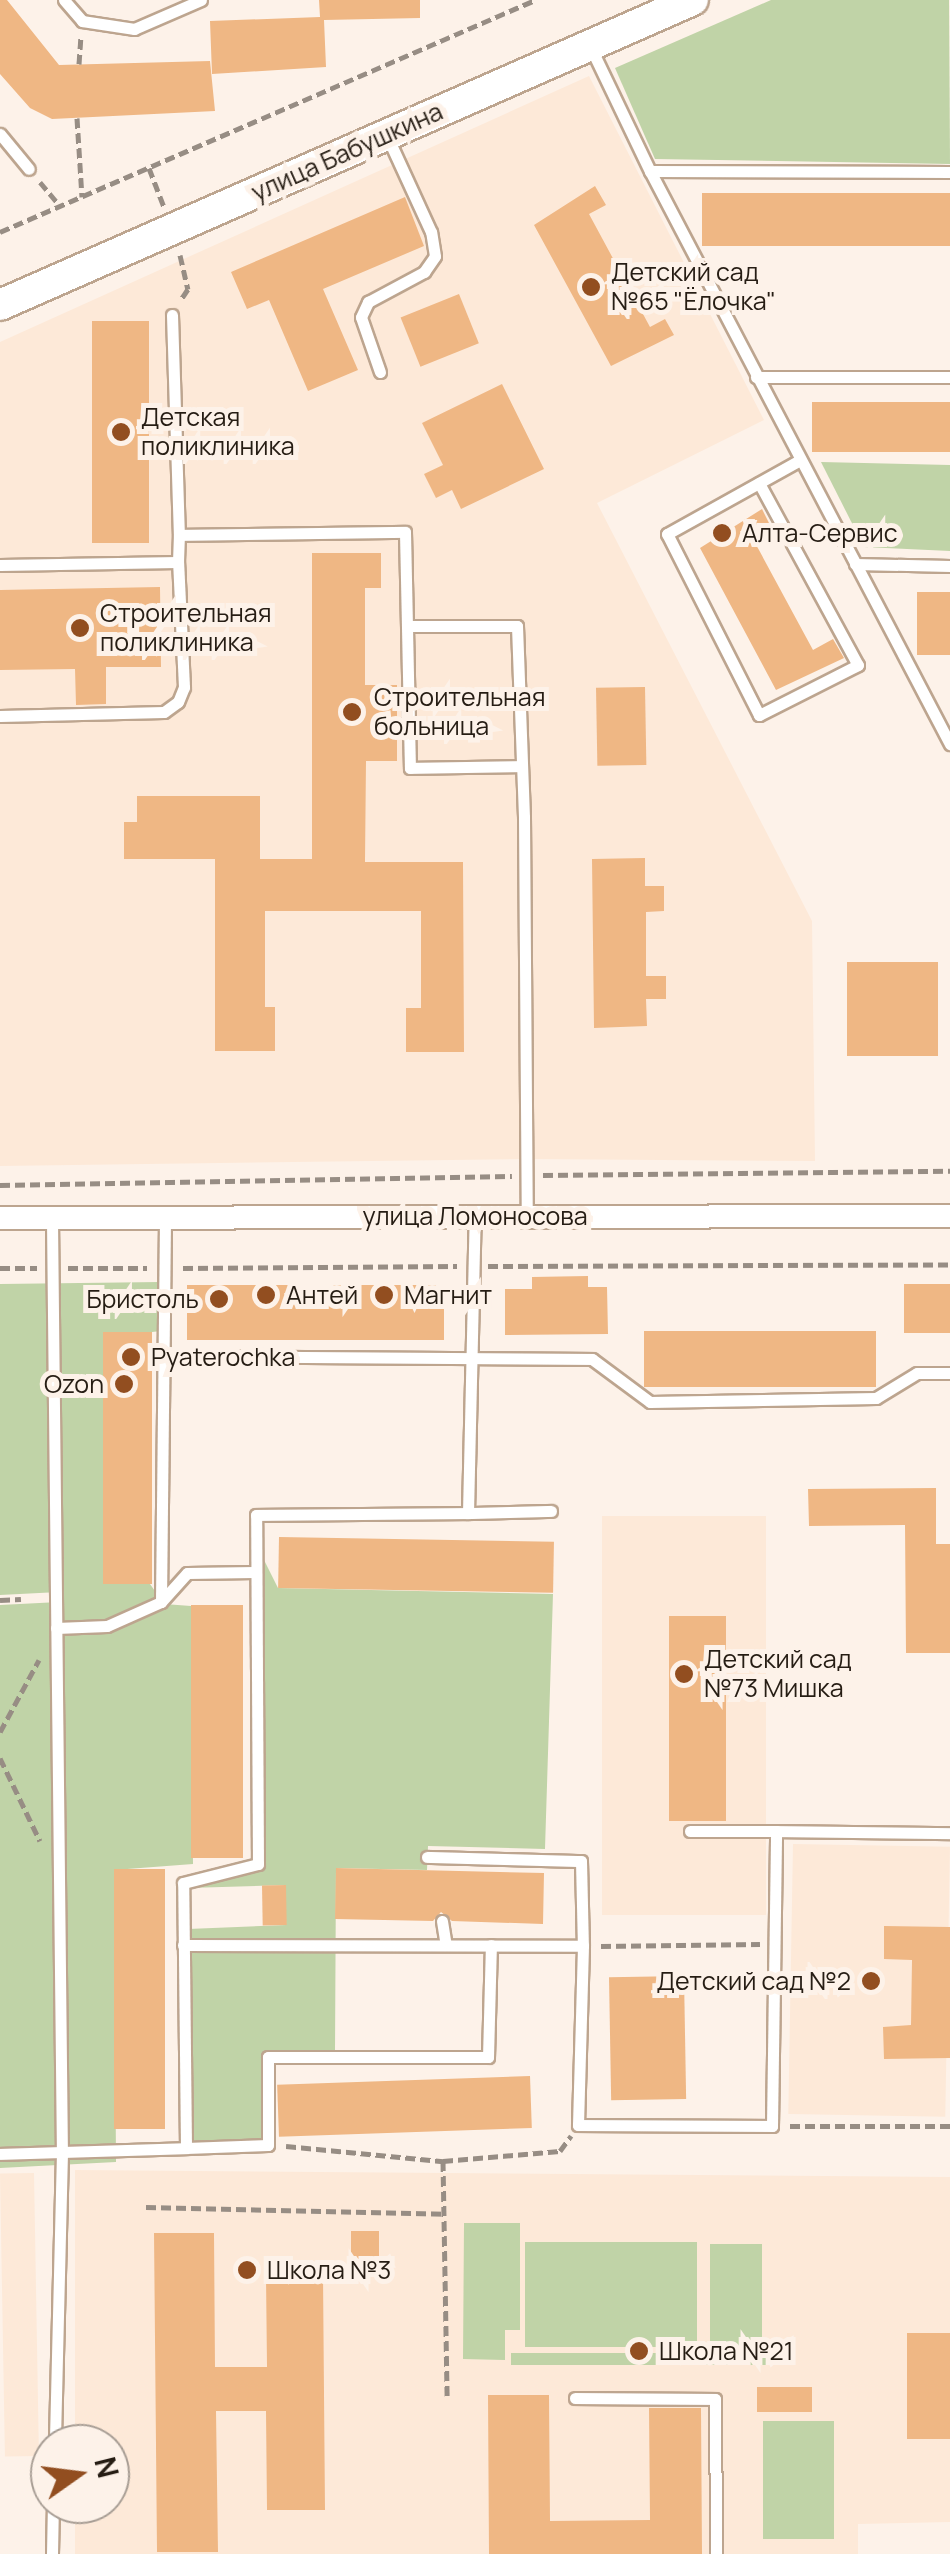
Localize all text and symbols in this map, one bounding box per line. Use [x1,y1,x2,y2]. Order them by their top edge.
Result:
street label: улица Бабушкина [247,96,447,208]
place label: Детский сад №65 "Ёлочка" [611,258,776,317]
marker: Детский сад №65 "Ёлочка" [580,276,602,298]
place label: Детская поликлиника [141,403,295,462]
marker: Детская поликлиника [110,421,132,443]
place label: Алта-Сервис [742,518,898,548]
marker: Алта-Сервис [711,522,733,544]
place label: Строительная поликлиника [100,599,271,658]
marker: Строительная поликлиника [69,617,91,639]
place label: Строительная больница [374,683,545,742]
marker: Строительная больница [339,699,365,725]
street label: улица Ломоносова [362,1201,588,1231]
place label: Антей [286,1280,358,1310]
place label: Магнит [404,1280,492,1310]
place label: Бристоль [86,1284,199,1314]
marker: Антей [255,1284,277,1306]
marker: Магнит [373,1284,395,1306]
marker: Бристоль [208,1288,230,1310]
place label: Pyaterochka [151,1342,295,1372]
marker: Pyaterochka [120,1346,142,1368]
place label: Ozon [44,1369,104,1399]
marker: Ozon [113,1373,135,1395]
place label: Детский сад №73 Мишка [704,1645,852,1704]
marker: Детский сад №73 Мишка [673,1663,695,1685]
place label: Детский сад №2 [657,1966,851,1996]
marker: Детский сад №2 [860,1970,882,1992]
place label: Школа №3 [267,2255,391,2285]
marker: Школа №3 [236,2259,258,2281]
place label: Школа №21 [659,2336,794,2366]
marker: Школа №21 [628,2340,650,2362]
north arrow [30,2424,130,2524]
text: N [86,2453,128,2482]

